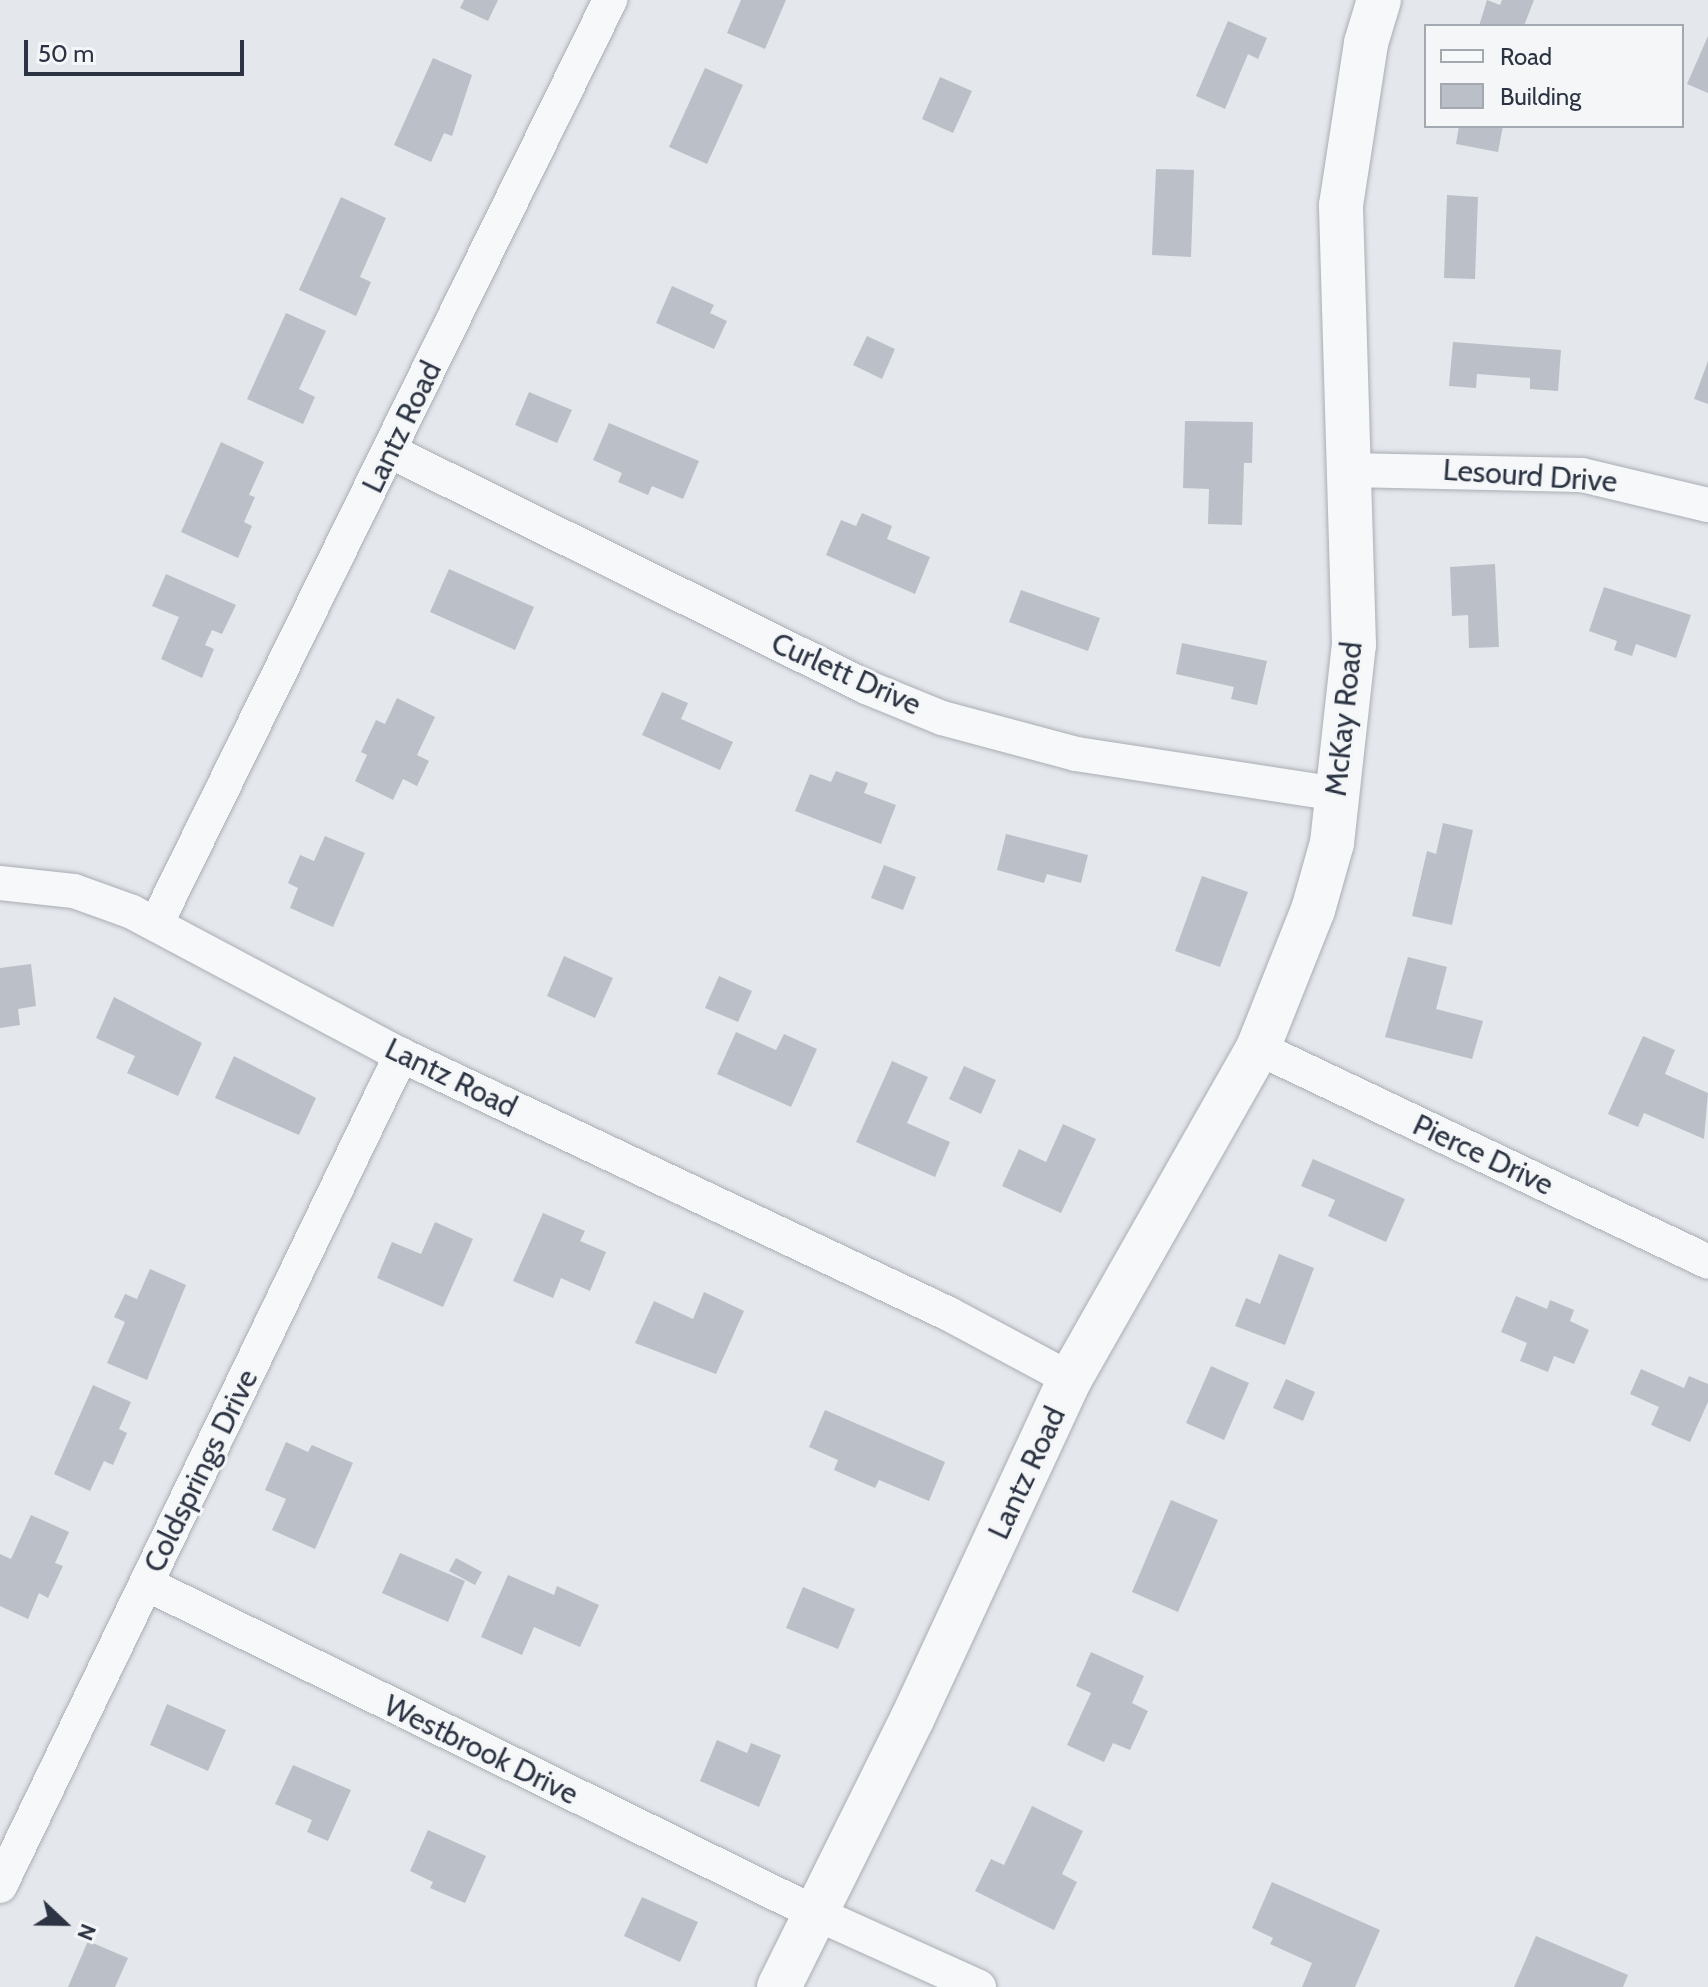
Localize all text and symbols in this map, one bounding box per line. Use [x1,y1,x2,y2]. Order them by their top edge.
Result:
scale bar [28,24,248,74]
legend [1424,24,1684,128]
text: 50 m [38,39,94,68]
text: Road [1500,42,1552,71]
text: Building [1500,82,1581,111]
street label: Lantz Road [355,355,449,499]
street label: Lesourd Drive [1442,452,1618,500]
street label: Curlett Drive [766,625,926,723]
street label: McKay Road [1318,640,1370,798]
street label: Lantz Road [379,1031,523,1125]
street label: Pierce Drive [1407,1107,1559,1203]
street label: Coldsprings Drive [136,1364,266,1578]
street label: Lantz Road [981,1401,1073,1545]
street label: Westbrook Drive [378,1688,584,1812]
north arrow [24,1883,104,1963]
text: N [71,1920,102,1944]

